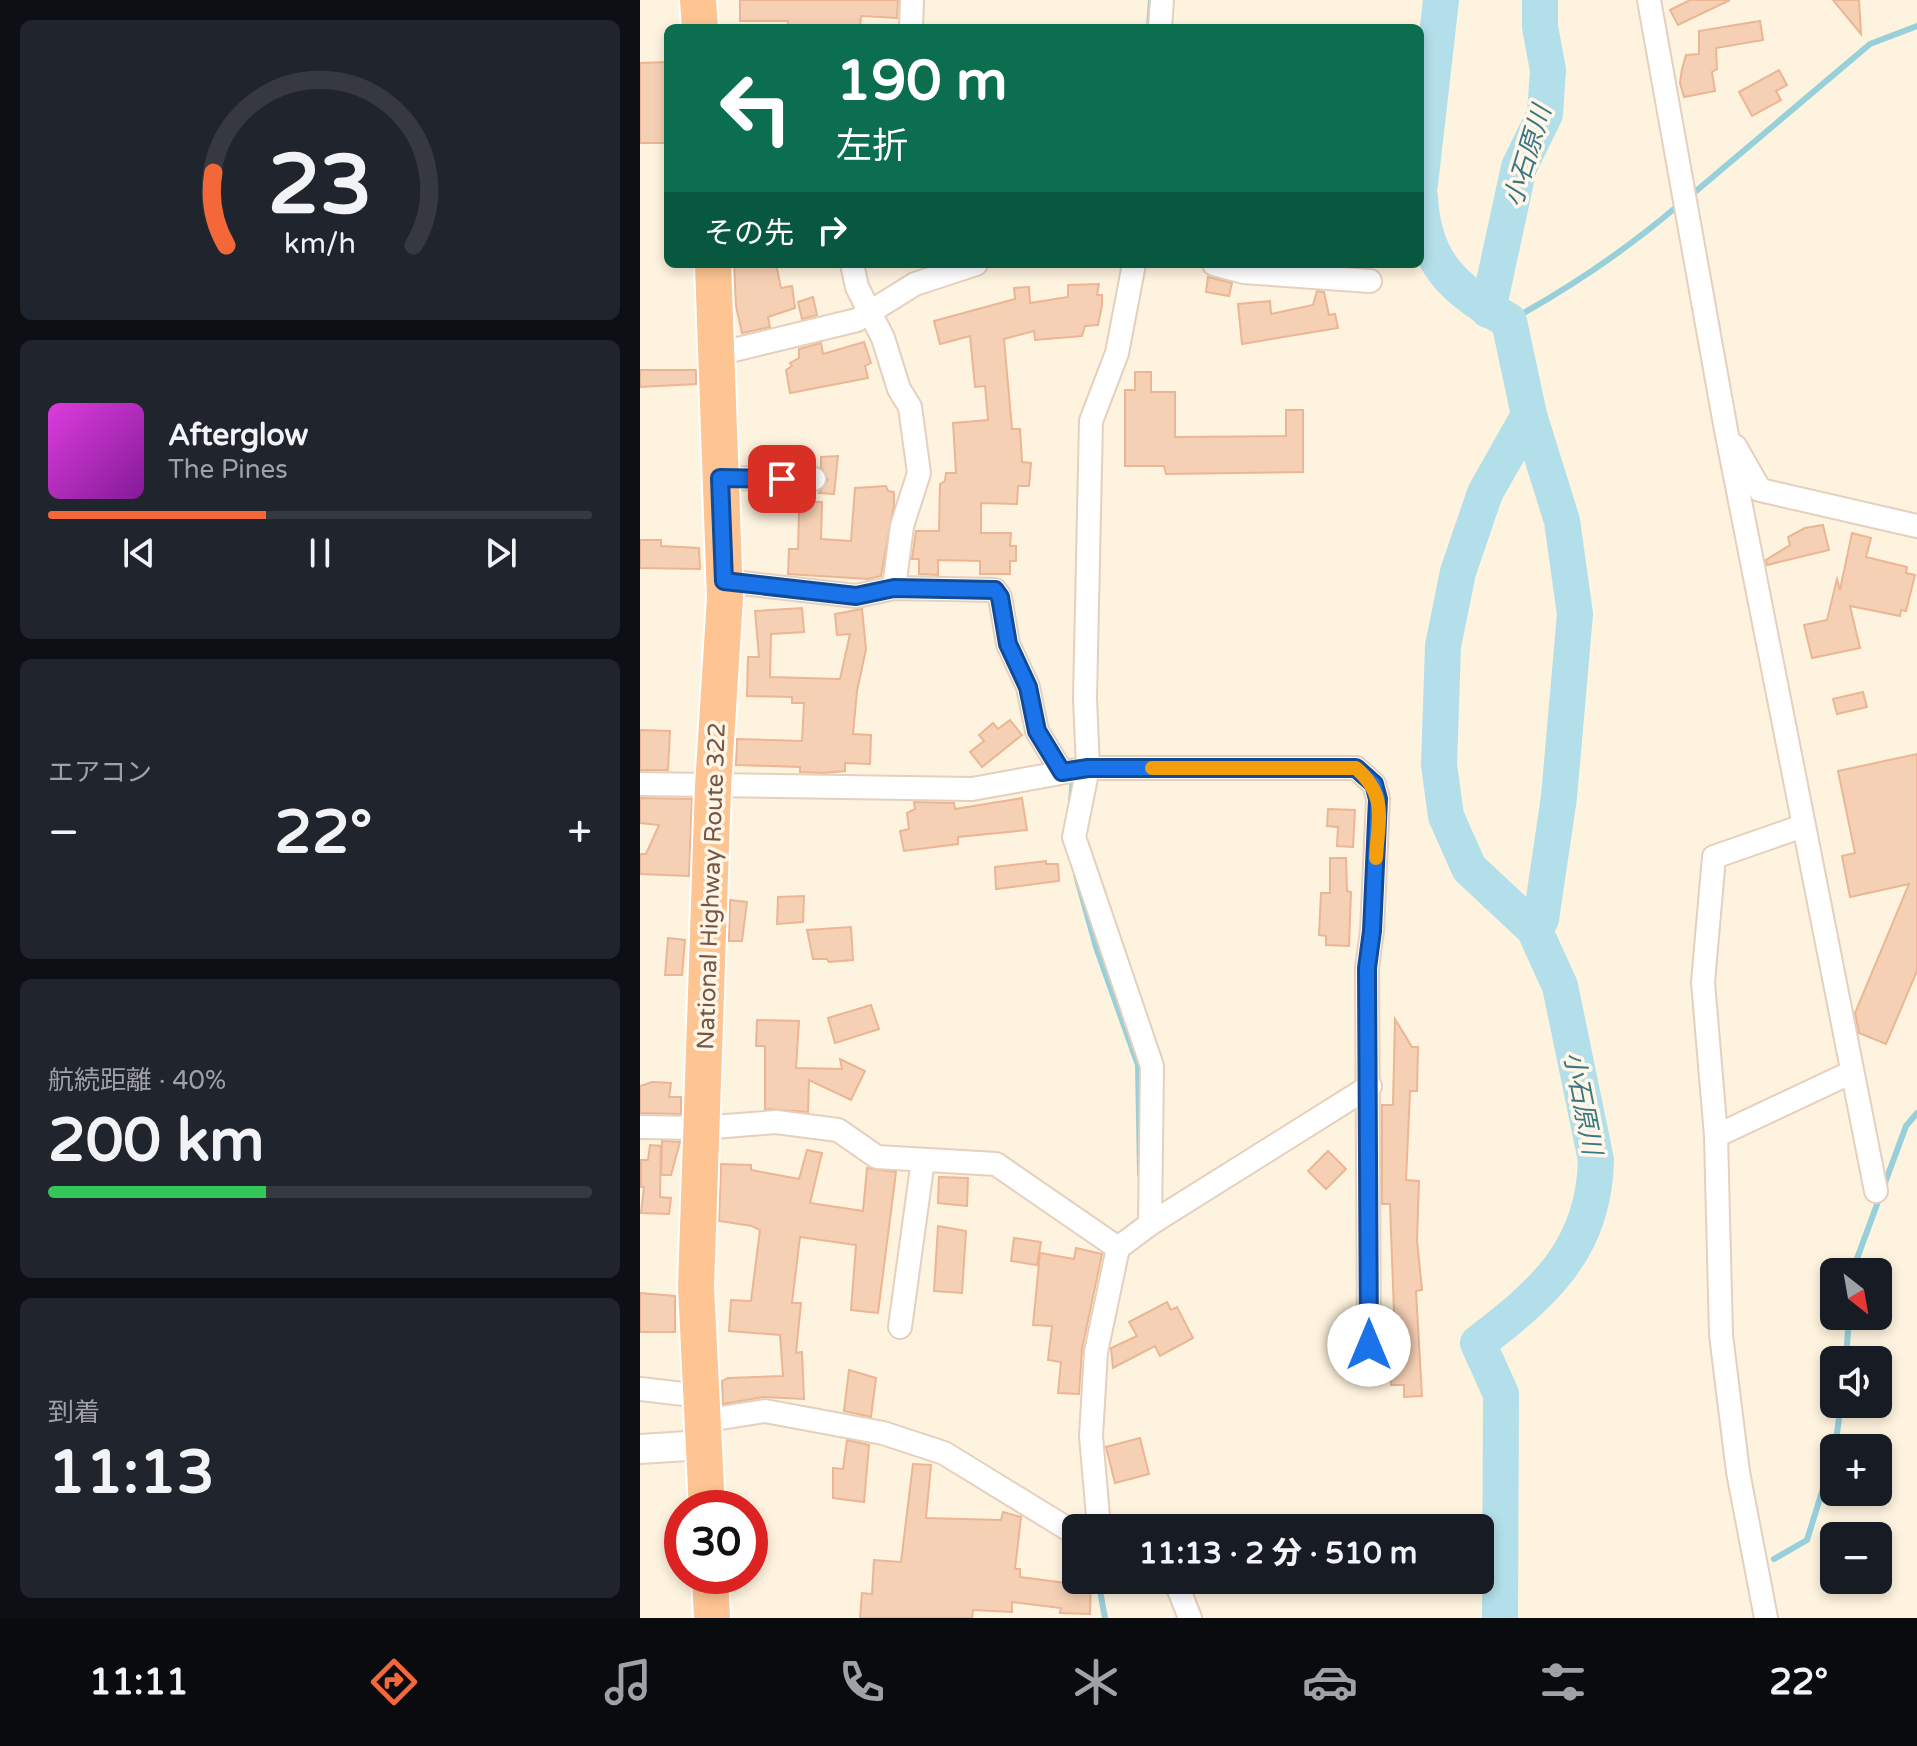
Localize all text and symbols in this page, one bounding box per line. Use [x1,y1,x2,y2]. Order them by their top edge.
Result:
text: 190 m [836,48,1007,115]
icon: left [704,56,808,160]
water label: 小石原川 [1497,99,1558,210]
text: 左折 [836,125,908,168]
text: 23 [268,135,372,235]
icon: right [810,208,854,252]
text: その先 [704,215,794,252]
text: km/h [284,227,356,261]
text: Afterglow [168,417,308,454]
pin [748,445,816,513]
text: The Pines [168,454,288,485]
icon: arrive [760,457,804,501]
icon: previous [117,531,161,575]
icon: pause [298,531,342,575]
icon: next [479,531,523,575]
street label: National Highway Route 322 [691,722,732,1050]
text: エアコン [48,757,152,788]
text: 22° [274,797,372,869]
text: − [48,807,79,860]
text: + [567,807,592,860]
water label: 小石原川 [1557,1049,1608,1160]
text: 航続距離 · 40% [48,1065,226,1096]
text: 200 km [48,1105,264,1177]
north arrow [1820,1258,1892,1330]
map controls [1820,1258,1892,1594]
position arrow [1327,1303,1411,1387]
button: sound [1820,1346,1892,1418]
text: 到着 [48,1397,100,1428]
button: + [1820,1434,1892,1506]
text: 11:13 [48,1437,214,1509]
speed limit sign: 30 [664,1490,768,1594]
button: − [1820,1522,1892,1594]
text: 11:13 · 2 分 · 510 m [1139,1535,1417,1572]
icon: directions [366,1654,422,1710]
icon: music [600,1654,656,1710]
icon: phone [834,1654,890,1710]
icon: climate [1068,1654,1124,1710]
icon: car [1302,1654,1358,1710]
icon: filters [1535,1654,1591,1710]
text: 11:11 [89,1661,189,1704]
text: 22° [1769,1661,1828,1704]

